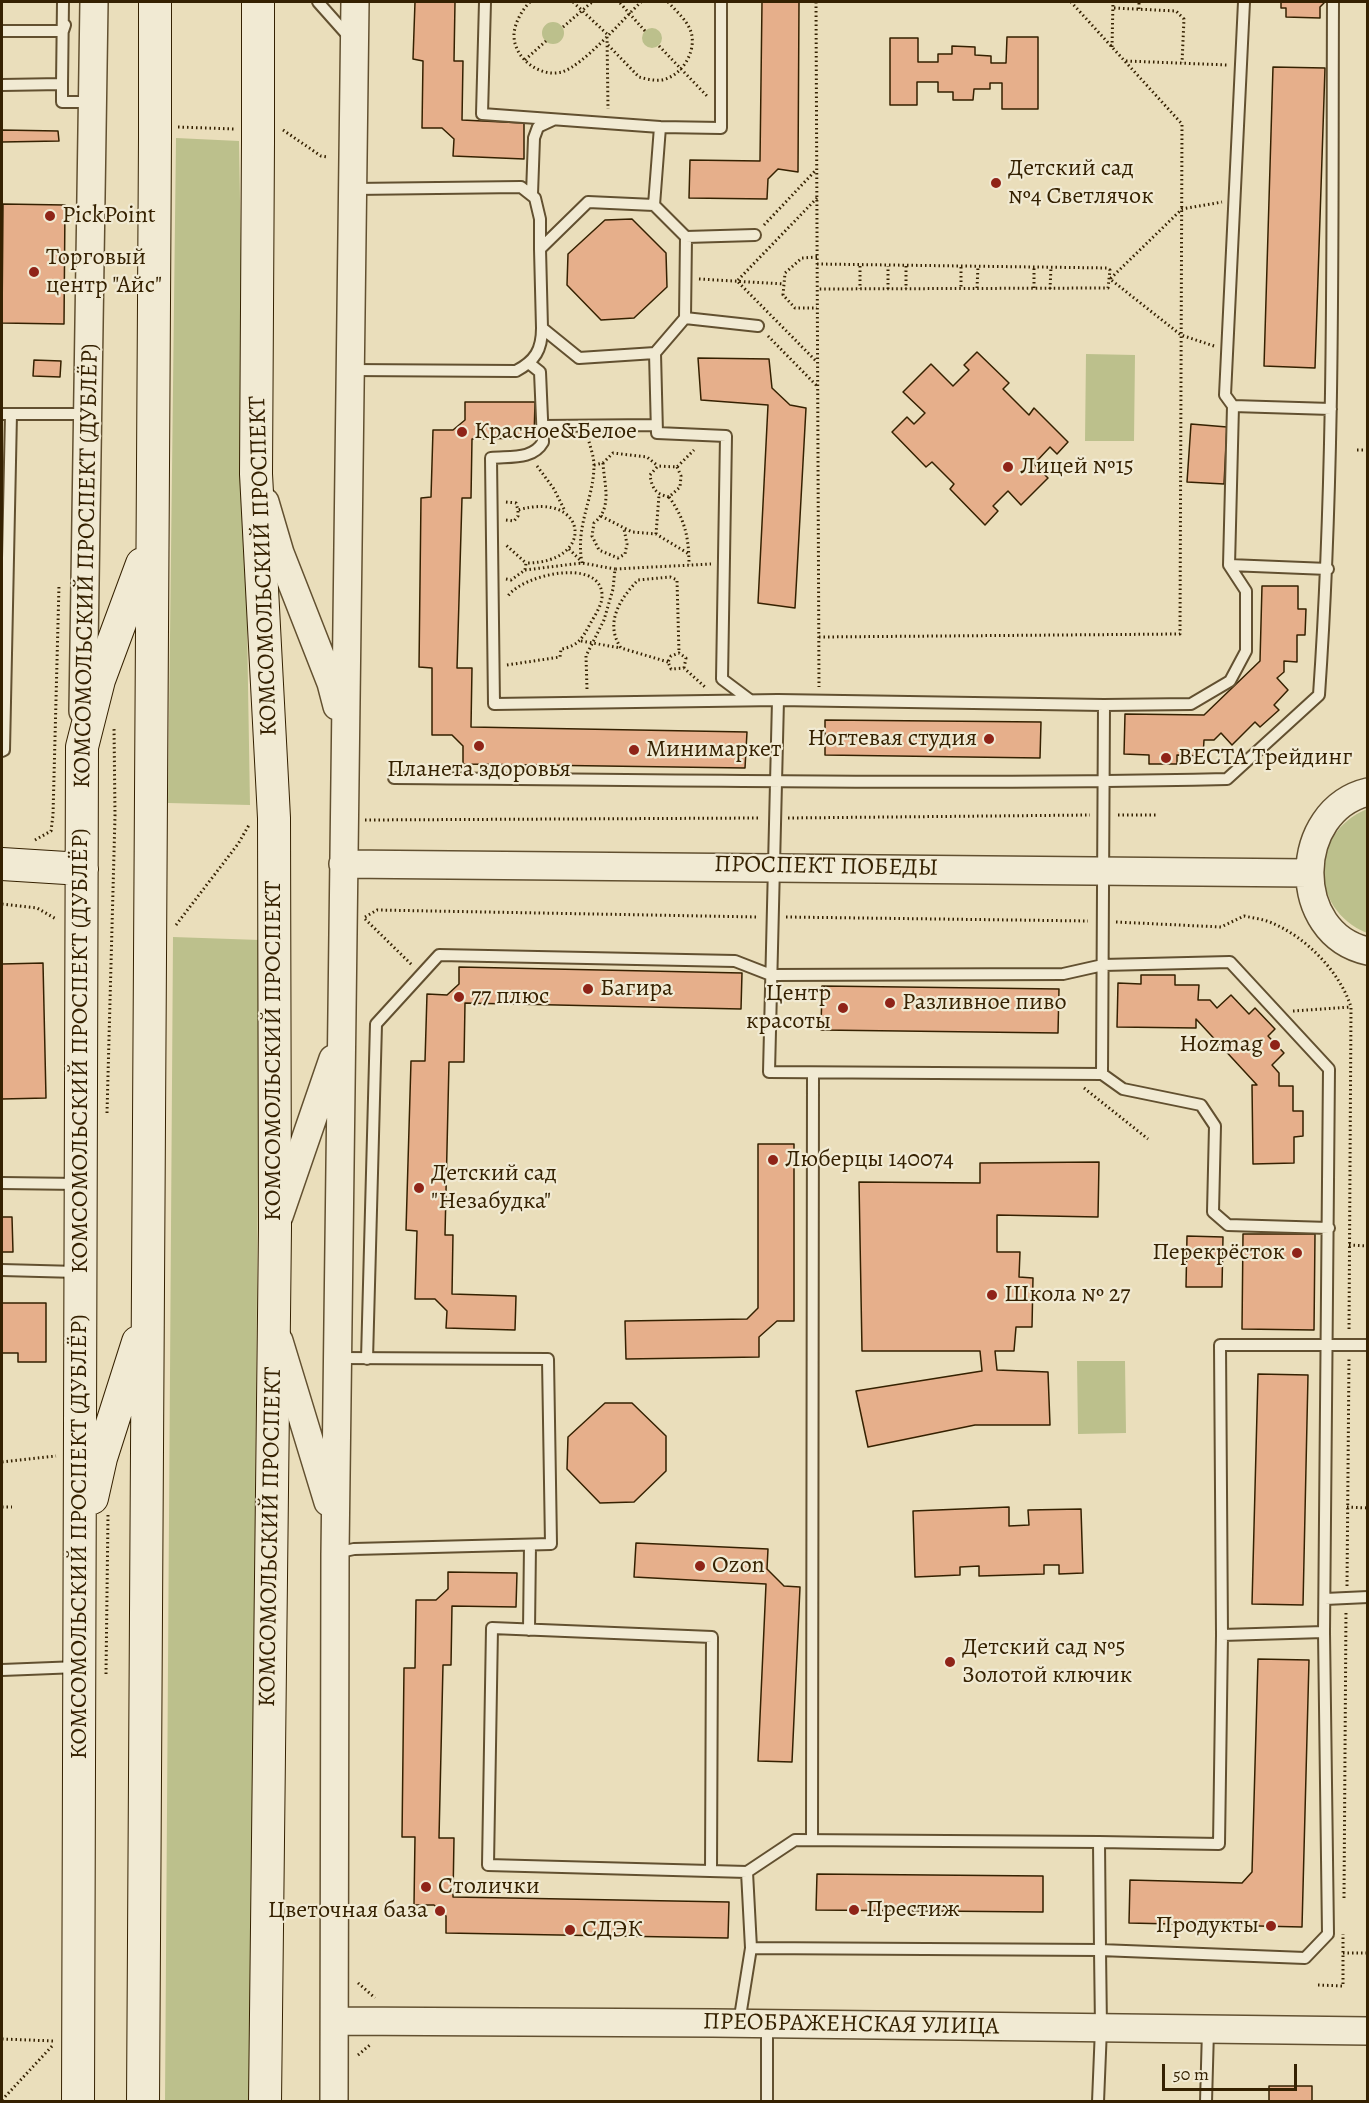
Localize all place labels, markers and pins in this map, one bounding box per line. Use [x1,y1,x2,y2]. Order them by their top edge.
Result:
place label: Детский сад №4 Светлячок [1008,155,1154,211]
marker: Детский сад №4 Светлячок [989,176,1003,190]
place label: PickPoint [62,202,156,230]
marker: PickPoint [43,209,57,223]
place label: Торговый центр "Айс" [46,244,162,300]
marker: Торговый центр "Айс" [27,265,41,279]
place label: Красное&Белое [474,418,637,446]
marker: Красное&Белое [455,425,469,439]
place label: Лицей №15 [1020,453,1134,481]
marker: Лицей №15 [1001,460,1015,474]
place label: Ногтевая студия [807,725,977,753]
marker: Ногтевая студия [982,732,996,746]
place label: Минимаркет [646,736,782,764]
marker: Планета здоровья [472,739,486,753]
marker: Минимаркет [627,743,641,757]
place label: ВЕСТА Трейдинг [1178,744,1352,772]
marker: ВЕСТА Трейдинг [1159,751,1173,765]
place label: Планета здоровья [387,756,571,784]
place label: Багира [600,975,673,1003]
place label: Центр красоты [746,980,831,1036]
marker: Багира [581,982,595,996]
place label: 77 плюс [471,983,549,1011]
place label: Разливное пиво [902,989,1067,1017]
marker: 77 плюс [452,990,466,1004]
marker: Разливное пиво [883,996,897,1010]
marker: Центр красоты [836,1001,850,1015]
place label: Hozmag [1179,1031,1263,1059]
marker: Hozmag [1268,1038,1282,1052]
place label: Люберцы 140074 [785,1146,954,1174]
marker: Люберцы 140074 [766,1153,780,1167]
place label: Детский сад "Незабудка" [431,1160,557,1216]
marker: Детский сад "Незабудка" [412,1181,426,1195]
place label: Перекрёсток [1152,1239,1285,1267]
marker: Перекрёсток [1290,1246,1304,1260]
place label: Школа № 27 [1004,1281,1130,1309]
marker: Школа № 27 [985,1288,999,1302]
place label: Ozon [712,1552,765,1580]
marker: Ozon [693,1559,707,1573]
place label: Детский сад №5 Золотой ключик [962,1634,1132,1690]
marker: Детский сад №5 Золотой ключик [943,1655,957,1669]
place label: Столички [438,1873,540,1901]
marker: Столички [419,1880,433,1894]
place label: Престиж [866,1896,960,1924]
place label: Цветочная база [268,1897,428,1925]
marker: Престиж [847,1903,861,1917]
marker: Цветочная база [433,1904,447,1918]
place label: Продукты [1155,1912,1259,1940]
place label: СДЭК [582,1916,642,1944]
marker: Продукты [1264,1919,1278,1933]
marker: СДЭК [563,1923,577,1937]

